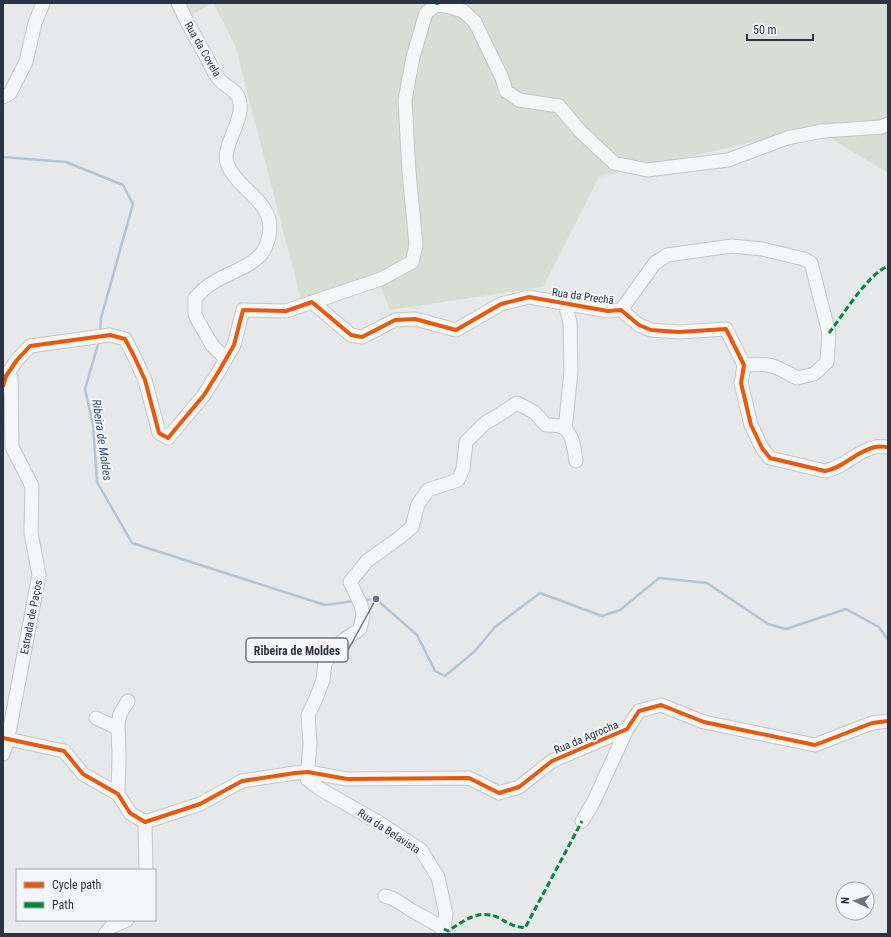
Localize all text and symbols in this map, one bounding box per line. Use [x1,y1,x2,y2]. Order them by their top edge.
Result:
scale bar [747,16,813,42]
street label: Rua da Covela [182,19,224,79]
text: 50 m [753,23,777,37]
street label: Rua da Prechã [551,286,615,307]
water label: Ribeira de Moldes [89,398,115,482]
street label: Estrada de Paços [18,579,45,655]
callout: Ribeira de Moldes [246,638,348,662]
text: Ribeira de Moldes [254,644,341,658]
street label: Rua da Agrocha [552,718,620,757]
street label: Rua da Belavista [355,806,422,856]
legend [16,869,156,921]
text: Cycle path [52,878,102,892]
north arrow [835,881,875,921]
text: N [839,897,852,904]
text: Path [52,898,74,912]

